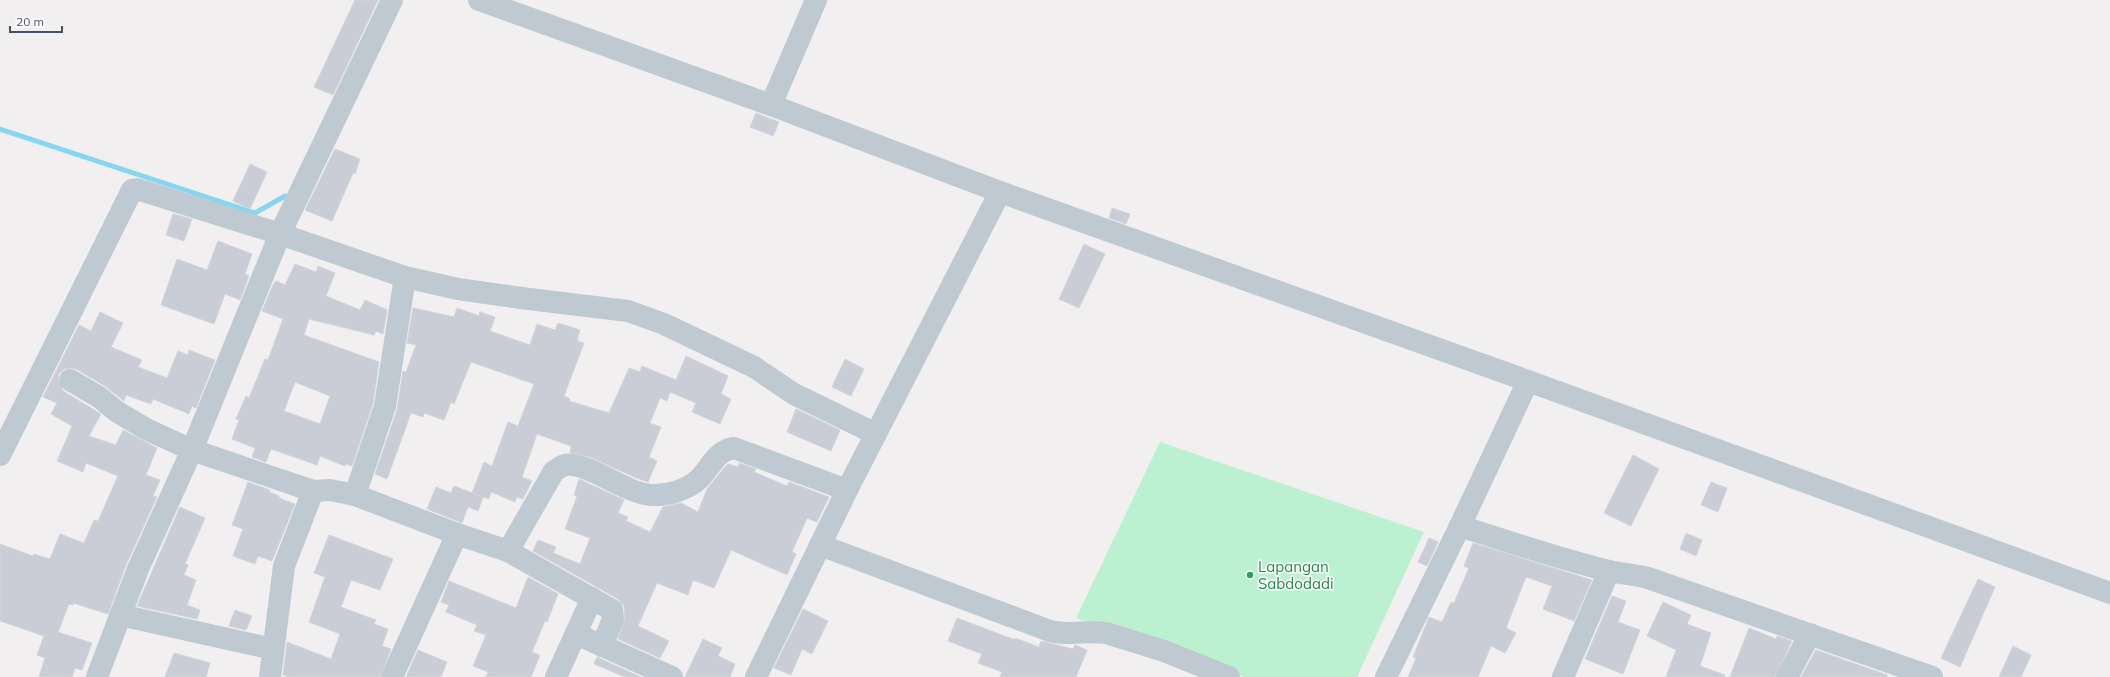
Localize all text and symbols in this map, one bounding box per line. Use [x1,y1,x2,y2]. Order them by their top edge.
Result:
scale bar [10,8,62,34]
text: 20 m [16,14,44,29]
place label: Lapangan Sabdodadi [1258,557,1333,593]
marker: Lapangan Sabdodadi [1245,570,1255,580]

